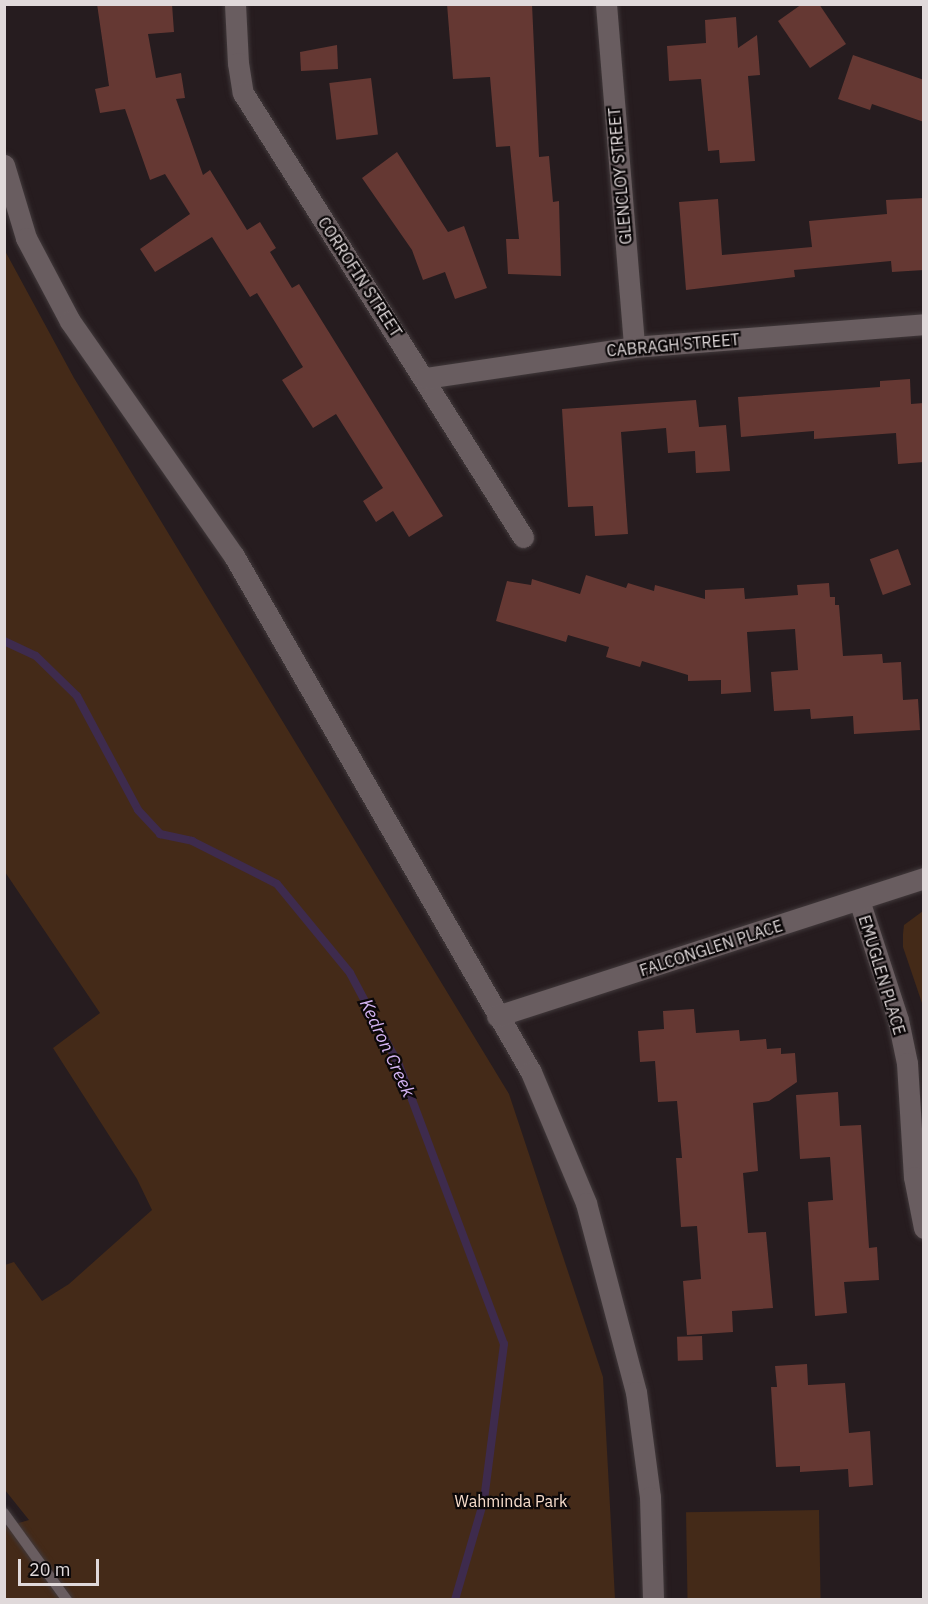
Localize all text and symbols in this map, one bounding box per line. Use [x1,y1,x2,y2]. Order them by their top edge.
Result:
street label: GLENCLOY STREET [604,107,636,245]
street label: CORROFIN STREET [314,213,406,341]
street label: CABRAGH STREET [606,330,740,360]
street label: EMUGLEN PLACE [855,913,909,1037]
street label: FALCONGLEN PLACE [637,916,785,980]
water label: Kedron Creek [355,995,419,1101]
park label: Wahminda Park [455,1491,567,1511]
scale bar [21,1547,102,1585]
text: 20 m [29,1558,71,1581]

